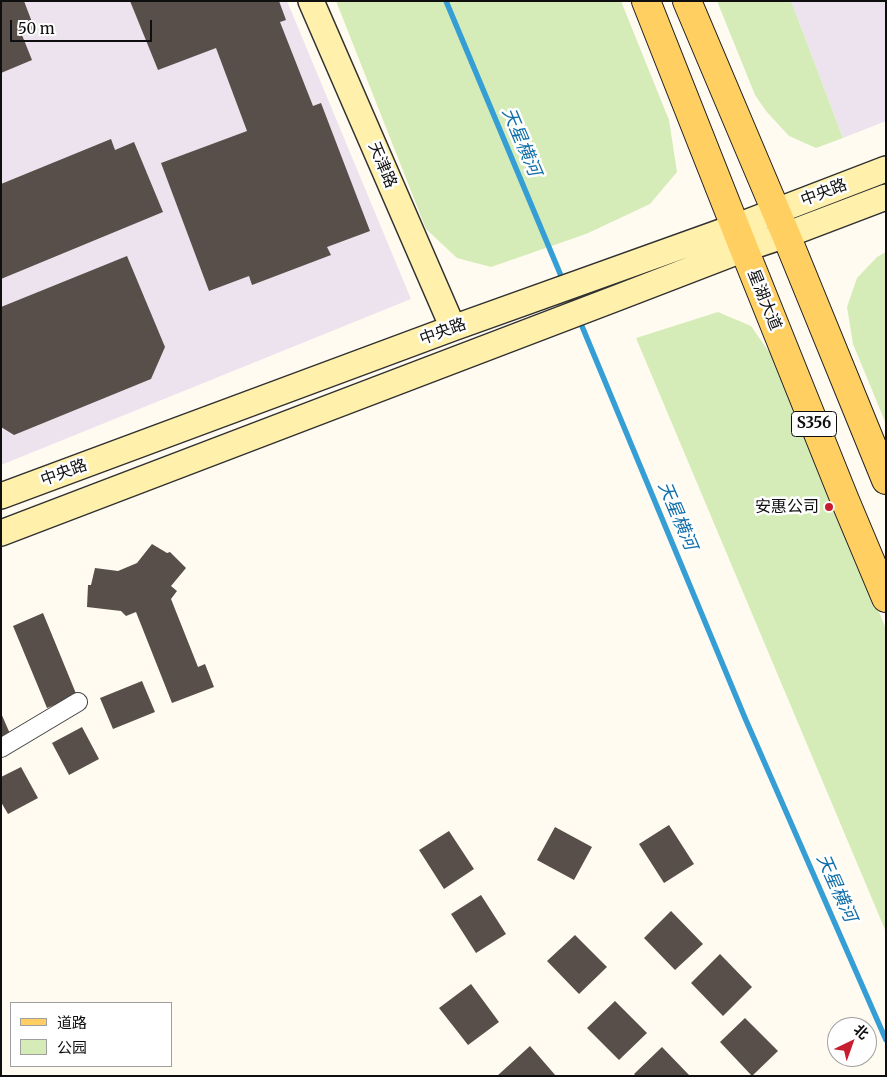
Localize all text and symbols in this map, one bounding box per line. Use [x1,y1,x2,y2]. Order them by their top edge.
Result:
scale bar [12,10,155,42]
text: 50 m [18,19,55,38]
water label: 天星横河 [497,105,545,179]
street label: 天津路 [364,139,400,191]
street label: 中央路 [798,175,850,211]
street label: 星湖大道 [743,267,785,333]
street label: 中央路 [417,315,469,349]
road number: S356 [792,412,836,436]
street label: 中央路 [38,456,90,490]
water label: 天星横河 [653,479,701,553]
place label: 安惠公司 [755,497,819,517]
marker: 安惠公司 [823,501,835,513]
water label: 天星横河 [811,851,861,925]
legend [10,1002,172,1067]
text: 道路 [57,1013,87,1032]
north arrow [827,1017,877,1067]
text: 北 [850,1020,873,1043]
text: 公园 [57,1038,87,1057]

